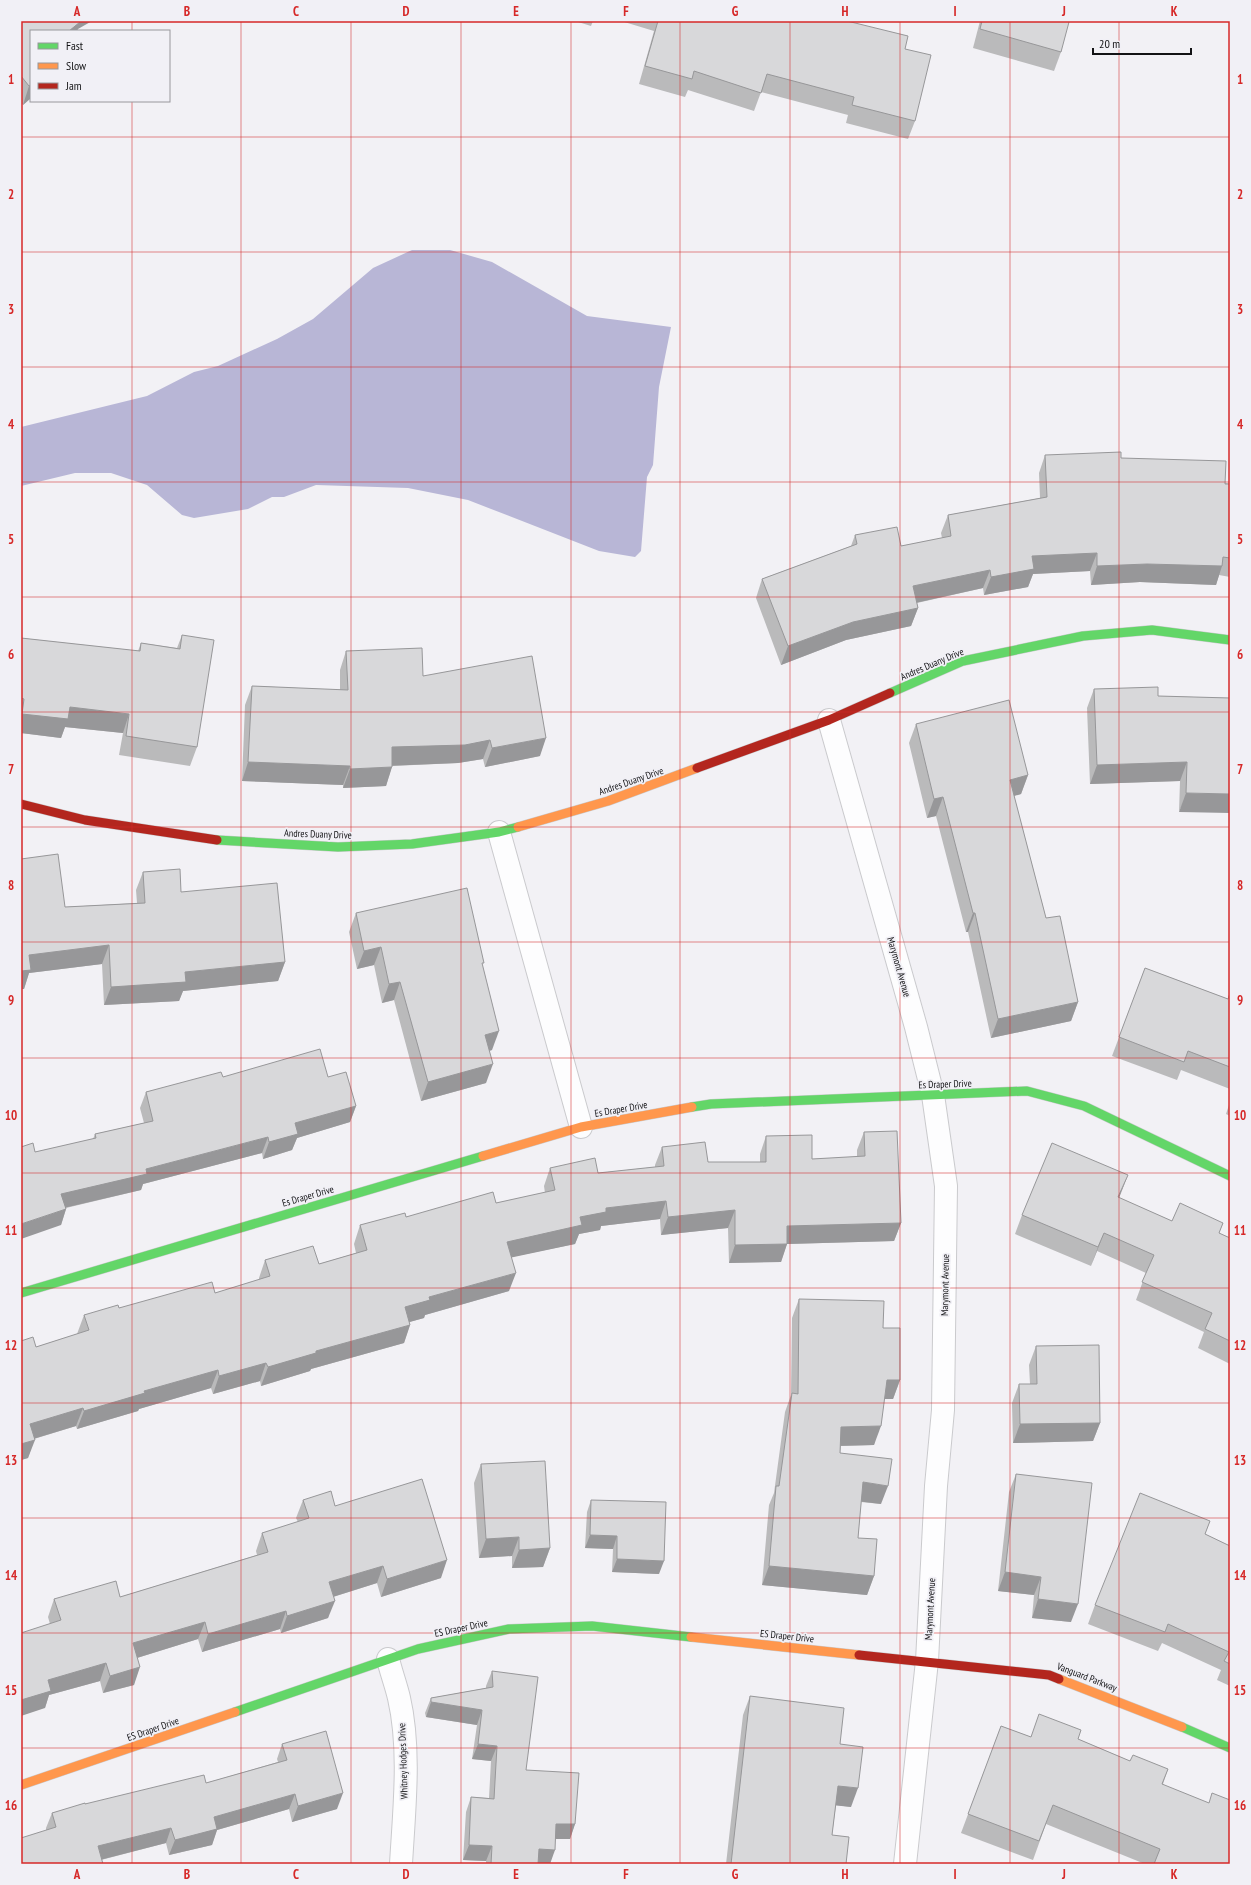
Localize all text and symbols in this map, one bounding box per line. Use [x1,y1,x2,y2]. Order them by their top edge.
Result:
text: A [73,3,81,20]
text: B [184,3,190,20]
text: C [293,3,299,20]
text: D [403,3,410,20]
text: E [513,3,519,20]
text: F [623,3,629,20]
text: G [732,3,739,20]
text: H [842,3,849,20]
text: I [953,3,957,20]
text: J [1061,3,1066,20]
text: K [1171,3,1178,20]
legend [30,30,170,102]
scale bar [1093,30,1191,56]
text: 20 m [1099,36,1120,51]
text: Fast [66,38,84,53]
text: Slow [66,58,87,73]
text: 1 [8,71,14,88]
text: 1 [1237,71,1243,88]
text: Jam [65,78,82,93]
text: 2 [8,186,14,203]
text: 2 [1237,186,1243,203]
text: 3 [8,301,14,318]
text: 3 [1237,301,1243,318]
text: 4 [8,416,15,433]
text: 4 [1237,416,1244,433]
text: 5 [8,531,14,548]
text: 5 [1237,531,1243,548]
street label: Andres Duany Drive [898,645,966,683]
text: 6 [8,646,14,663]
text: 6 [1237,646,1243,663]
text: 7 [8,761,14,778]
text: 7 [1237,761,1243,778]
street label: Andres Duany Drive [597,764,665,798]
street label: Andres Duany Drive [284,826,352,842]
text: 8 [8,877,14,894]
text: 8 [1237,877,1243,894]
street label: Marymont Avenue [884,935,914,999]
text: 9 [8,992,14,1009]
text: 9 [1237,992,1243,1009]
street label: Es Draper Drive [918,1077,972,1091]
street label: Es Draper Drive [594,1098,648,1120]
text: 10 [5,1107,17,1124]
text: 10 [1234,1107,1246,1124]
street label: Es Draper Drive [281,1182,335,1210]
text: 11 [5,1222,17,1239]
text: 11 [1234,1222,1246,1239]
street label: Marymont Avenue [938,1254,952,1316]
text: 12 [5,1337,17,1354]
text: 12 [1234,1337,1246,1354]
text: 13 [5,1452,17,1469]
text: 13 [1234,1452,1246,1469]
text: 14 [5,1567,18,1584]
text: 14 [1234,1567,1247,1584]
street label: Marymont Avenue [922,1578,938,1640]
street label: ES Draper Drive [433,1616,489,1640]
street label: ES Draper Drive [759,1627,815,1645]
street label: Vanguard Parkway [1054,1659,1119,1694]
text: 15 [5,1682,17,1699]
text: 15 [1234,1682,1246,1699]
street label: ES Draper Drive [125,1714,181,1744]
street label: Whitney Hodges Drive [395,1723,411,1799]
text: 16 [5,1797,17,1814]
text: 16 [1234,1797,1246,1814]
text: A [73,1866,81,1883]
text: B [184,1866,190,1883]
text: C [293,1866,299,1883]
text: D [403,1866,410,1883]
text: E [513,1866,519,1883]
text: F [623,1866,629,1883]
text: G [732,1866,739,1883]
text: H [842,1866,849,1883]
text: I [953,1866,957,1883]
text: J [1061,1866,1066,1883]
text: K [1171,1866,1178,1883]

